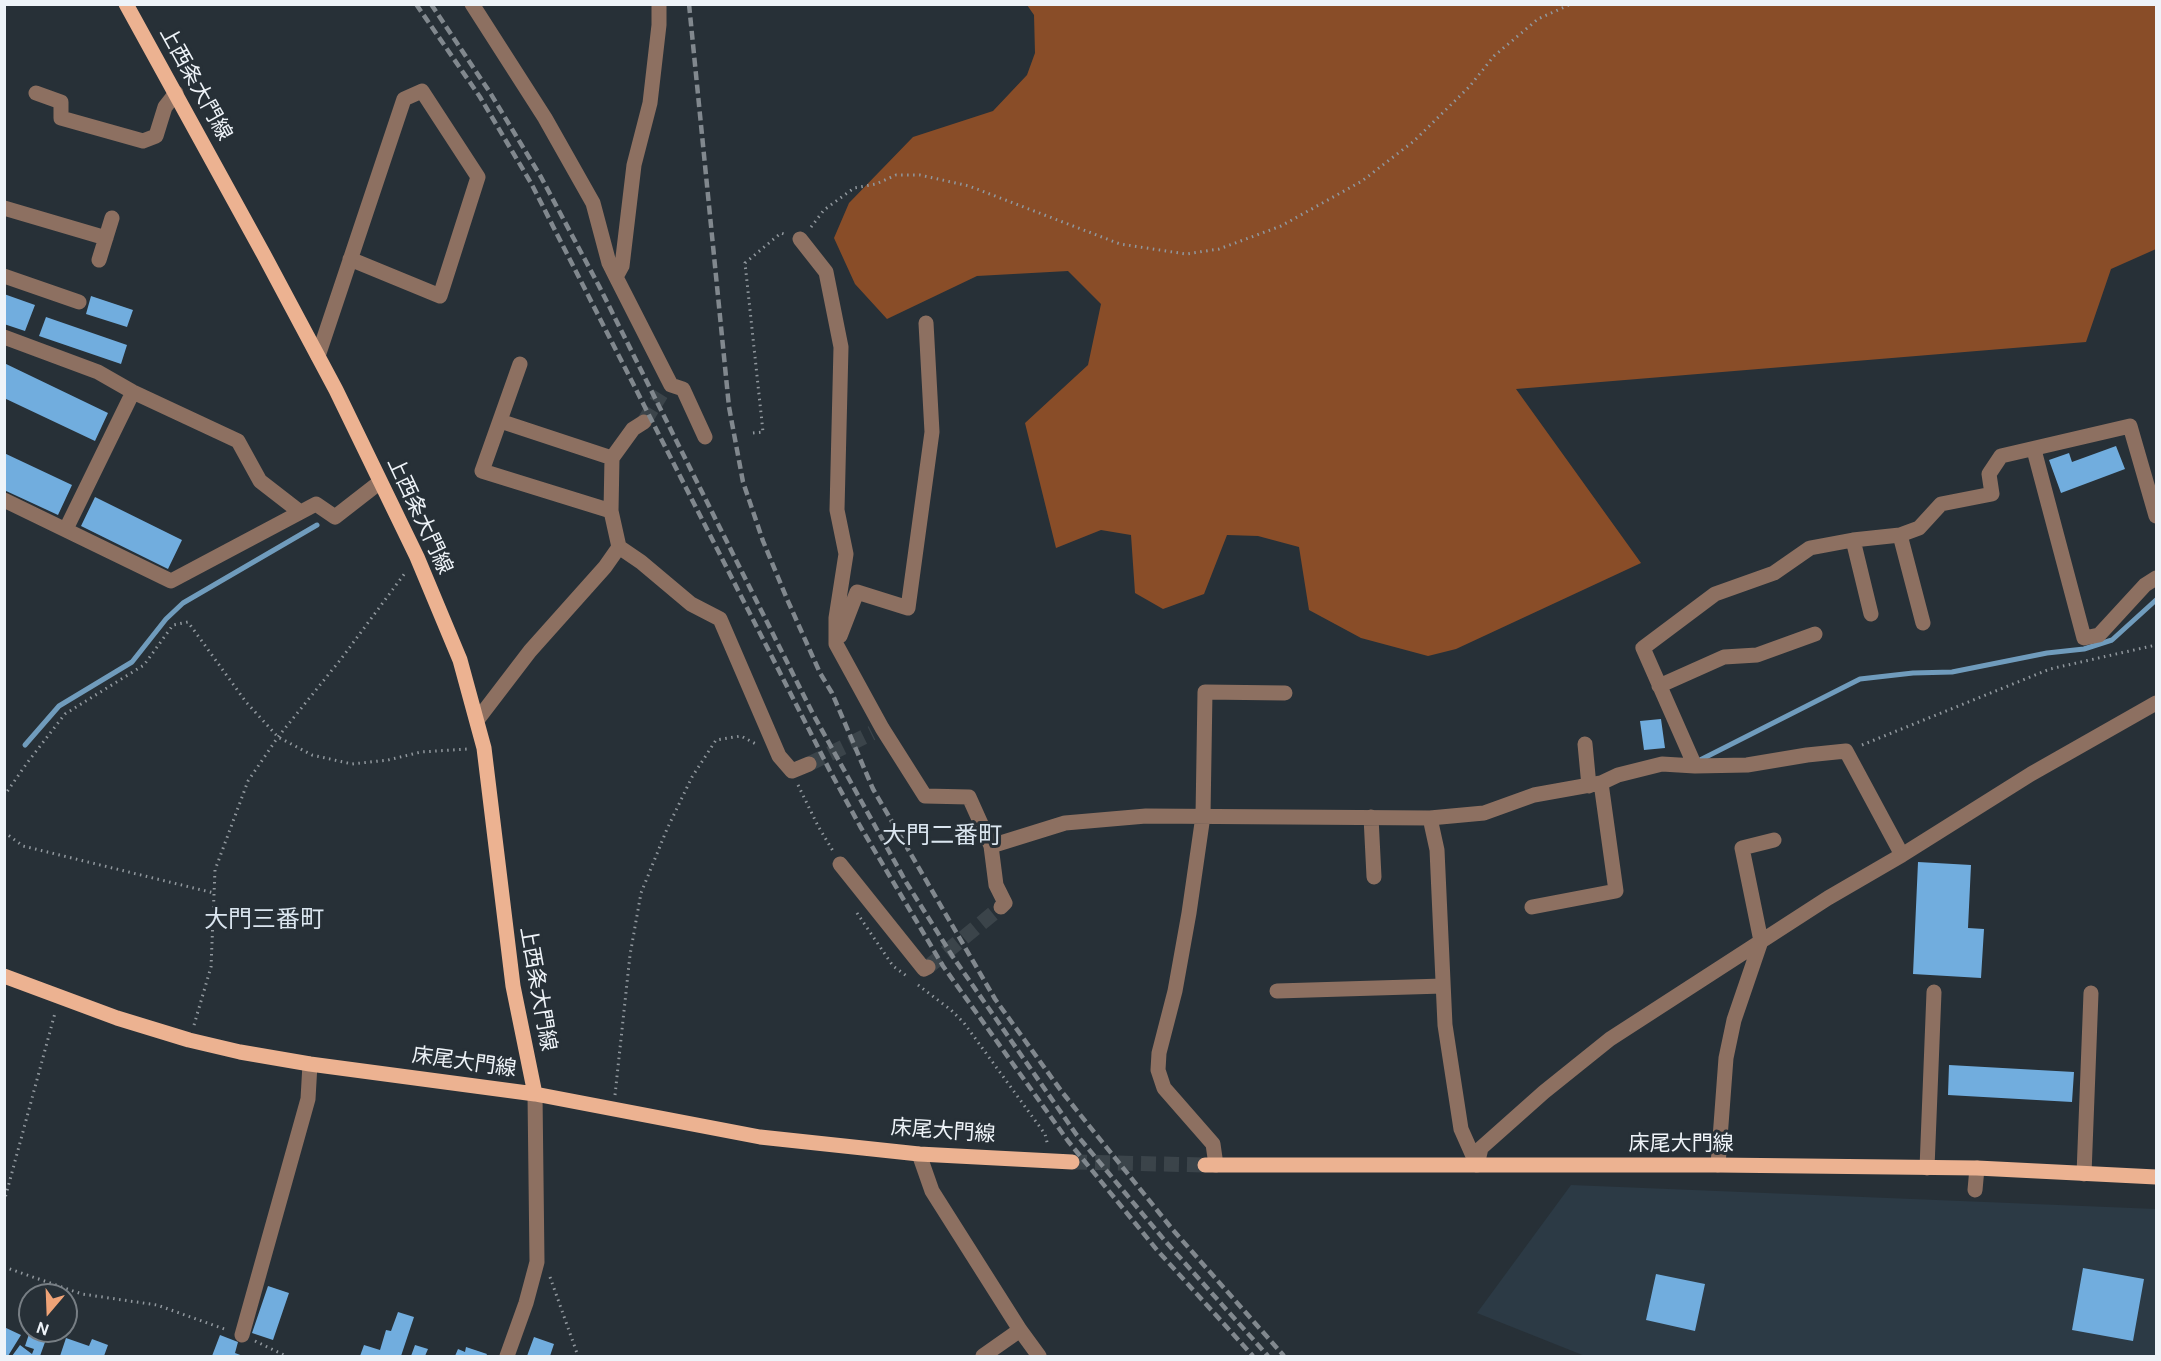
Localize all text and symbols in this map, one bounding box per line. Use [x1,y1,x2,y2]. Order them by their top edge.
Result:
street label: 上西条大門線 [153,23,237,145]
street label: 上西条大門線 [381,454,457,578]
district label: 大門二番町 [882,823,1002,851]
district label: 大門三番町 [204,907,324,935]
street label: 上西条大門線 [514,925,560,1053]
street label: 床尾大門線 [410,1043,518,1083]
street label: 床尾大門線 [890,1116,996,1148]
street label: 床尾大門線 [1629,1131,1733,1157]
north arrow [18,1283,78,1343]
text: N [34,1317,52,1340]

